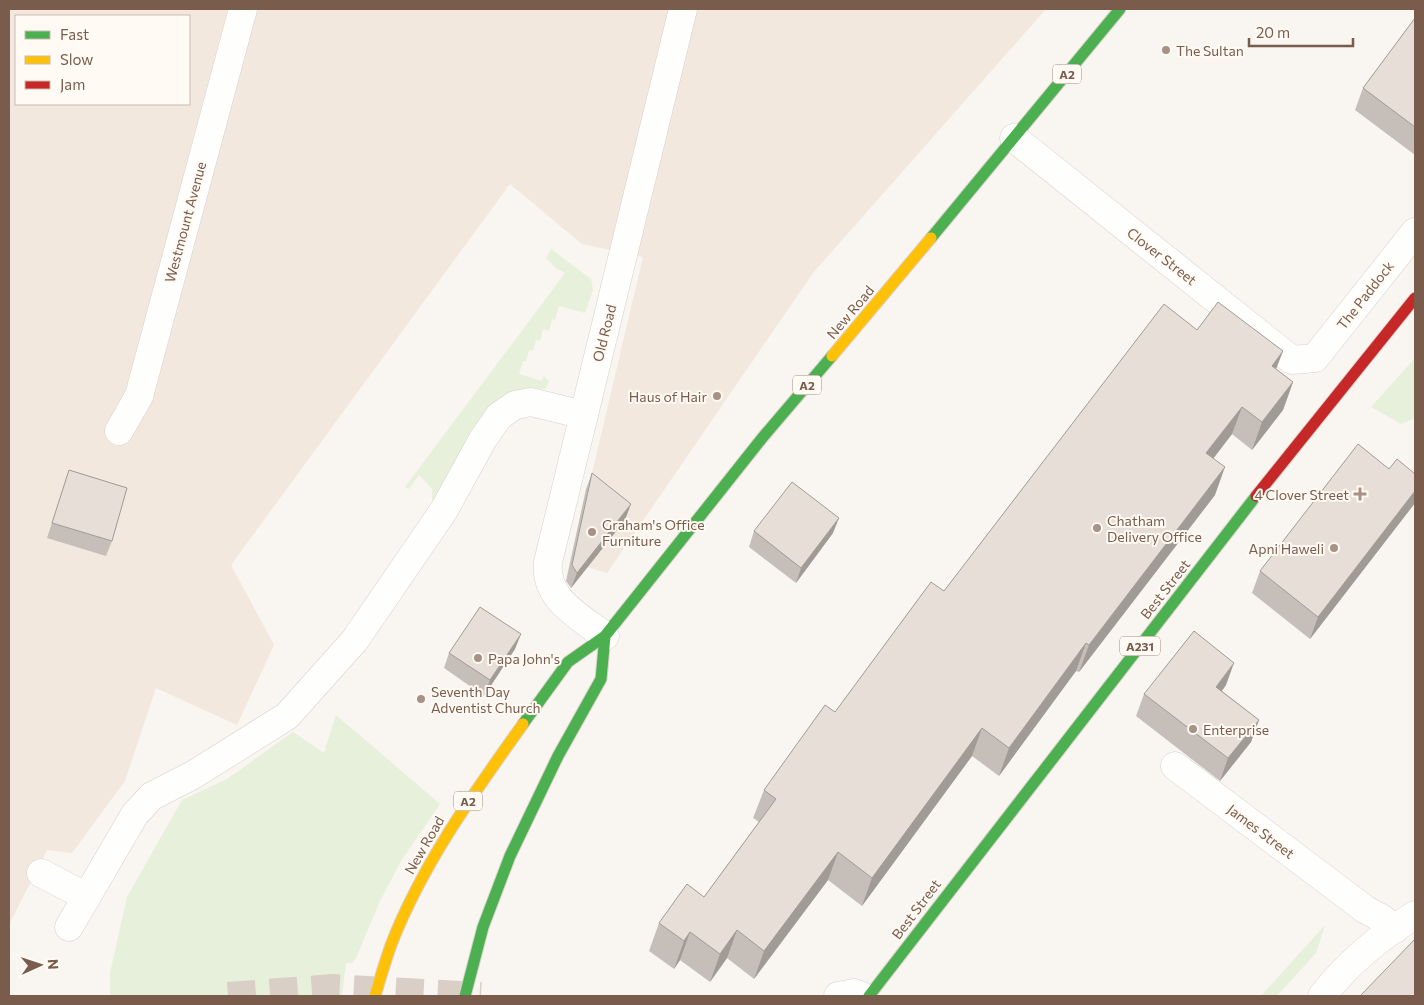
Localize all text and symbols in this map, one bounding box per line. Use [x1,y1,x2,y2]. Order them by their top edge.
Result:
legend [15,15,190,105]
scale bar [1249,15,1353,47]
text: 20 m [1256,23,1290,41]
text: Fast [60,25,89,43]
place label: The Sultan [1176,42,1244,59]
marker: The Sultan [1160,44,1172,56]
text: Slow [60,50,93,68]
road number: A2 [1053,64,1081,84]
text: Jam [60,75,85,93]
street label: Westmount Avenue [161,160,209,284]
street label: Clover Street [1124,224,1200,289]
street label: The Paddock [1333,257,1397,333]
street label: New Road [823,282,877,342]
street label: Old Road [589,303,619,363]
road number: A2 [793,376,821,394]
place label: Haus of Hair [629,388,707,405]
marker: Haus of Hair [711,390,723,402]
place label: 4 Clover Street [1254,486,1349,503]
marker: 4 Clover Street [1353,487,1367,501]
place label: Chatham Delivery Office [1107,512,1202,545]
place label: Graham's Office Furniture [602,516,705,549]
marker: Chatham Delivery Office [1091,522,1103,534]
marker: Graham's Office Furniture [586,526,598,538]
place label: Apni Haweli [1249,540,1324,557]
marker: Apni Haweli [1328,542,1340,554]
street label: Best Street [1137,556,1194,622]
road number: A231 [1120,636,1160,656]
place label: Papa John's [488,650,560,667]
marker: Papa John's [472,652,484,664]
place label: Seventh Day Adventist Church [431,683,541,716]
marker: Seventh Day Adventist Church [415,693,427,705]
place label: Enterprise [1203,721,1269,738]
marker: Enterprise [1187,723,1199,735]
road number: A2 [454,791,482,810]
street label: James Street [1224,800,1298,862]
street label: New Road [401,813,447,877]
street label: Best Street [888,875,944,942]
north arrow [15,940,65,990]
text: N [45,959,62,970]

